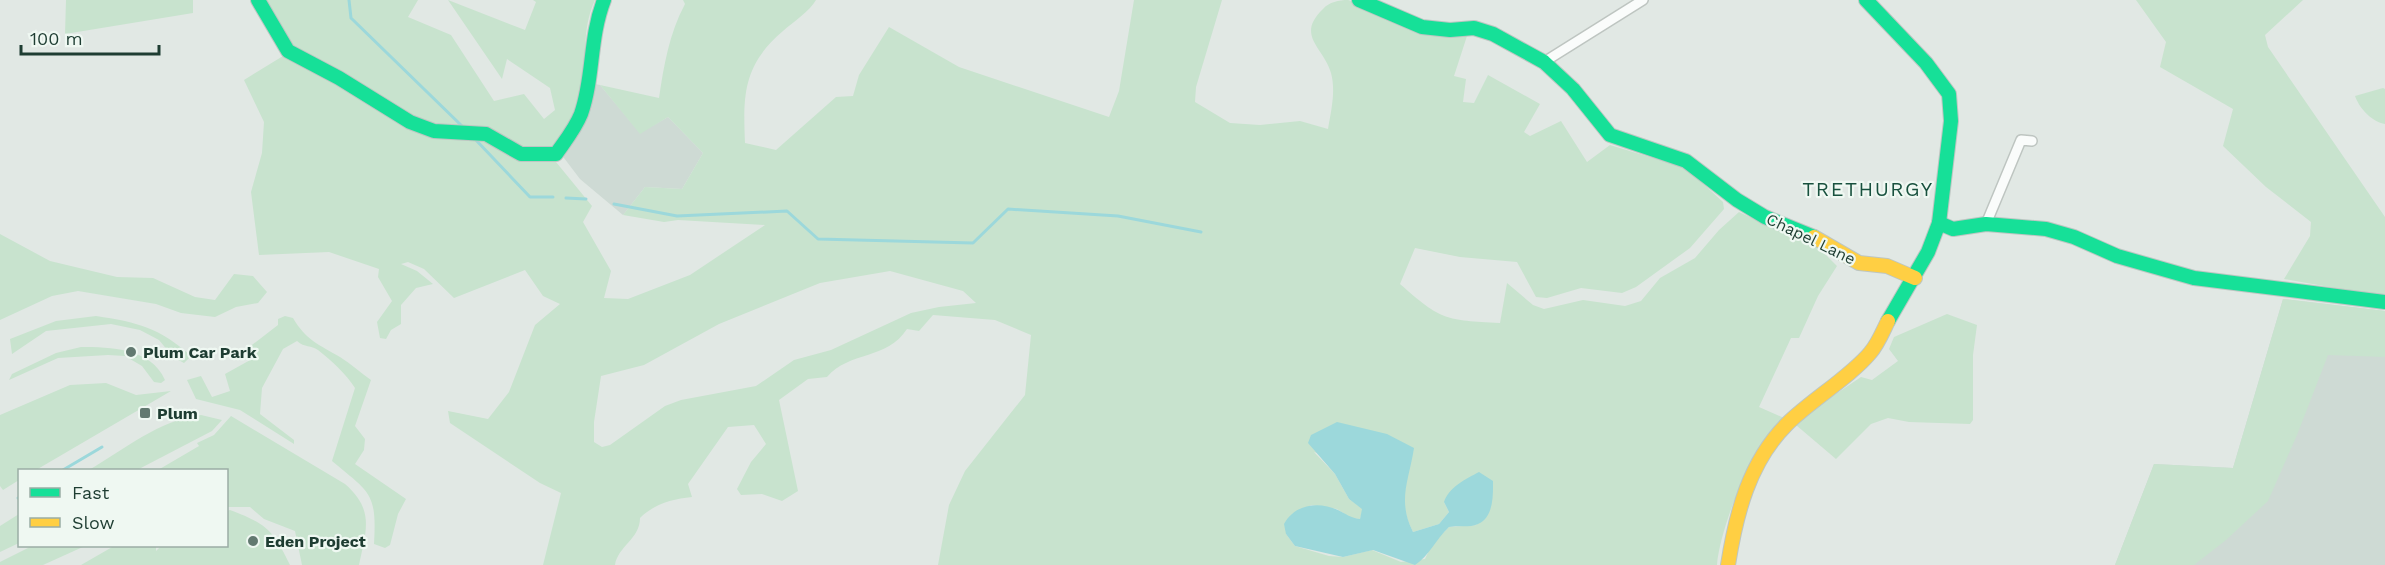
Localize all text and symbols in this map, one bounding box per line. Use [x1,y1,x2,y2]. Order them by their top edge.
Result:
scale bar [21,18,159,56]
text: 100 m [30,28,83,49]
district label: TRETHURGY [1802,177,1934,201]
street label: Chapel Lane [1763,209,1859,269]
place label: Plum Car Park [143,343,257,362]
marker: Plum Car Park [124,345,138,359]
place label: Plum [157,404,198,423]
marker: Plum [138,406,152,420]
legend [18,469,228,547]
text: Fast [72,482,110,503]
text: Slow [72,512,115,533]
place label: Eden Project [265,532,366,551]
marker: Eden Project [246,534,260,548]

